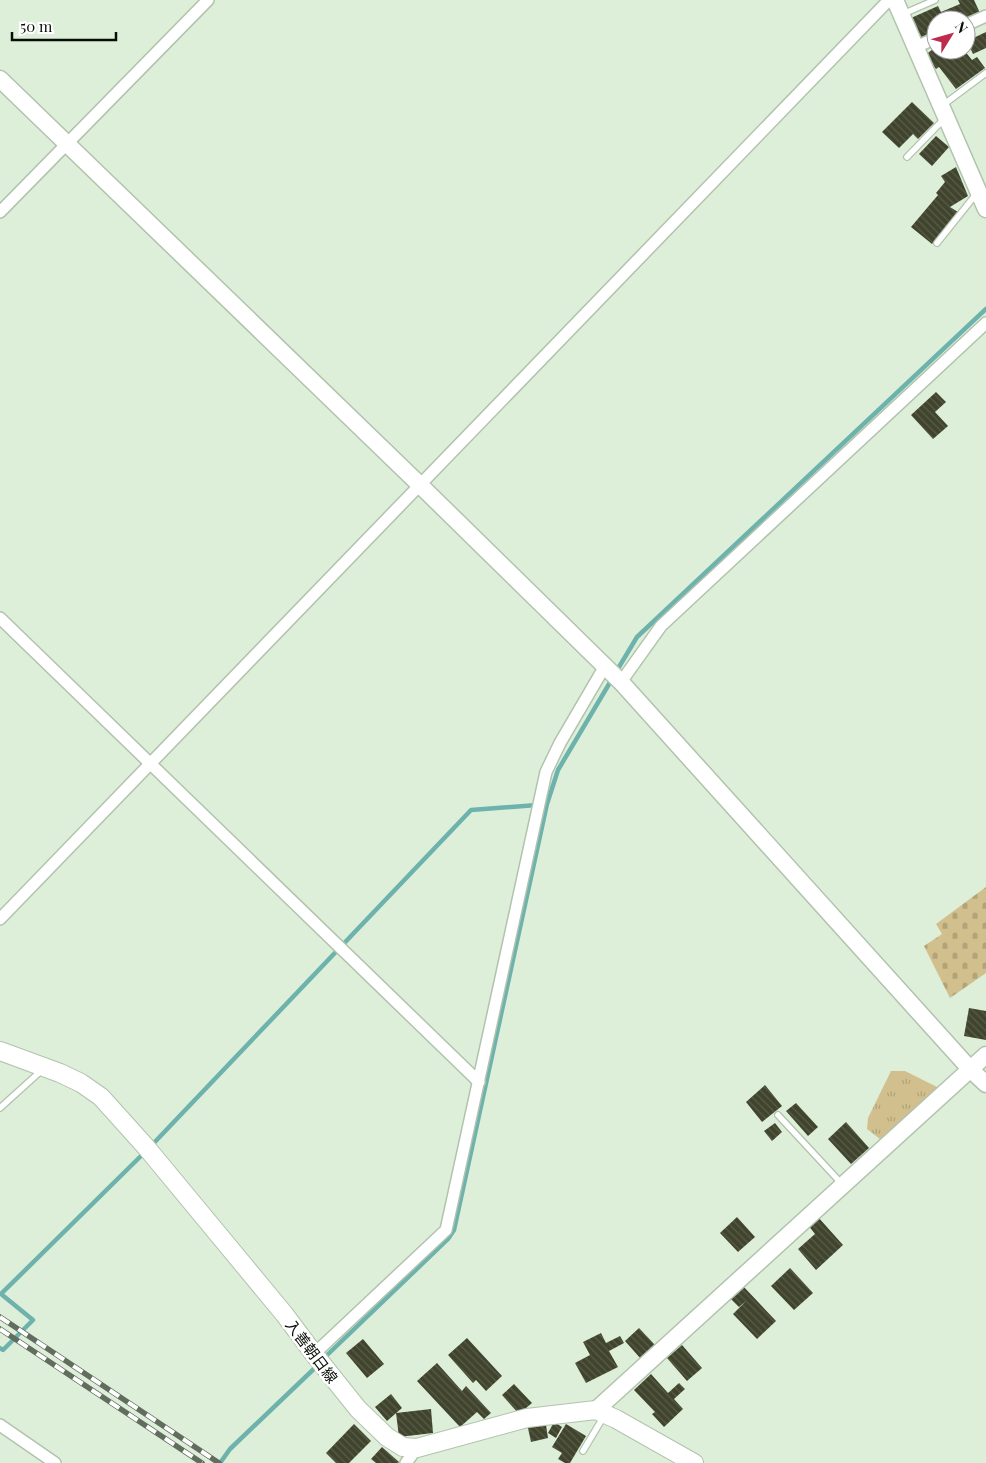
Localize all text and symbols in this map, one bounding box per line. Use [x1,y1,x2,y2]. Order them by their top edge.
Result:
scale bar [12,10,116,42]
north arrow [926,10,976,60]
text: 50 m [20,16,53,36]
text: N [951,17,972,37]
street label: 入善朝日線 [281,1315,343,1387]

